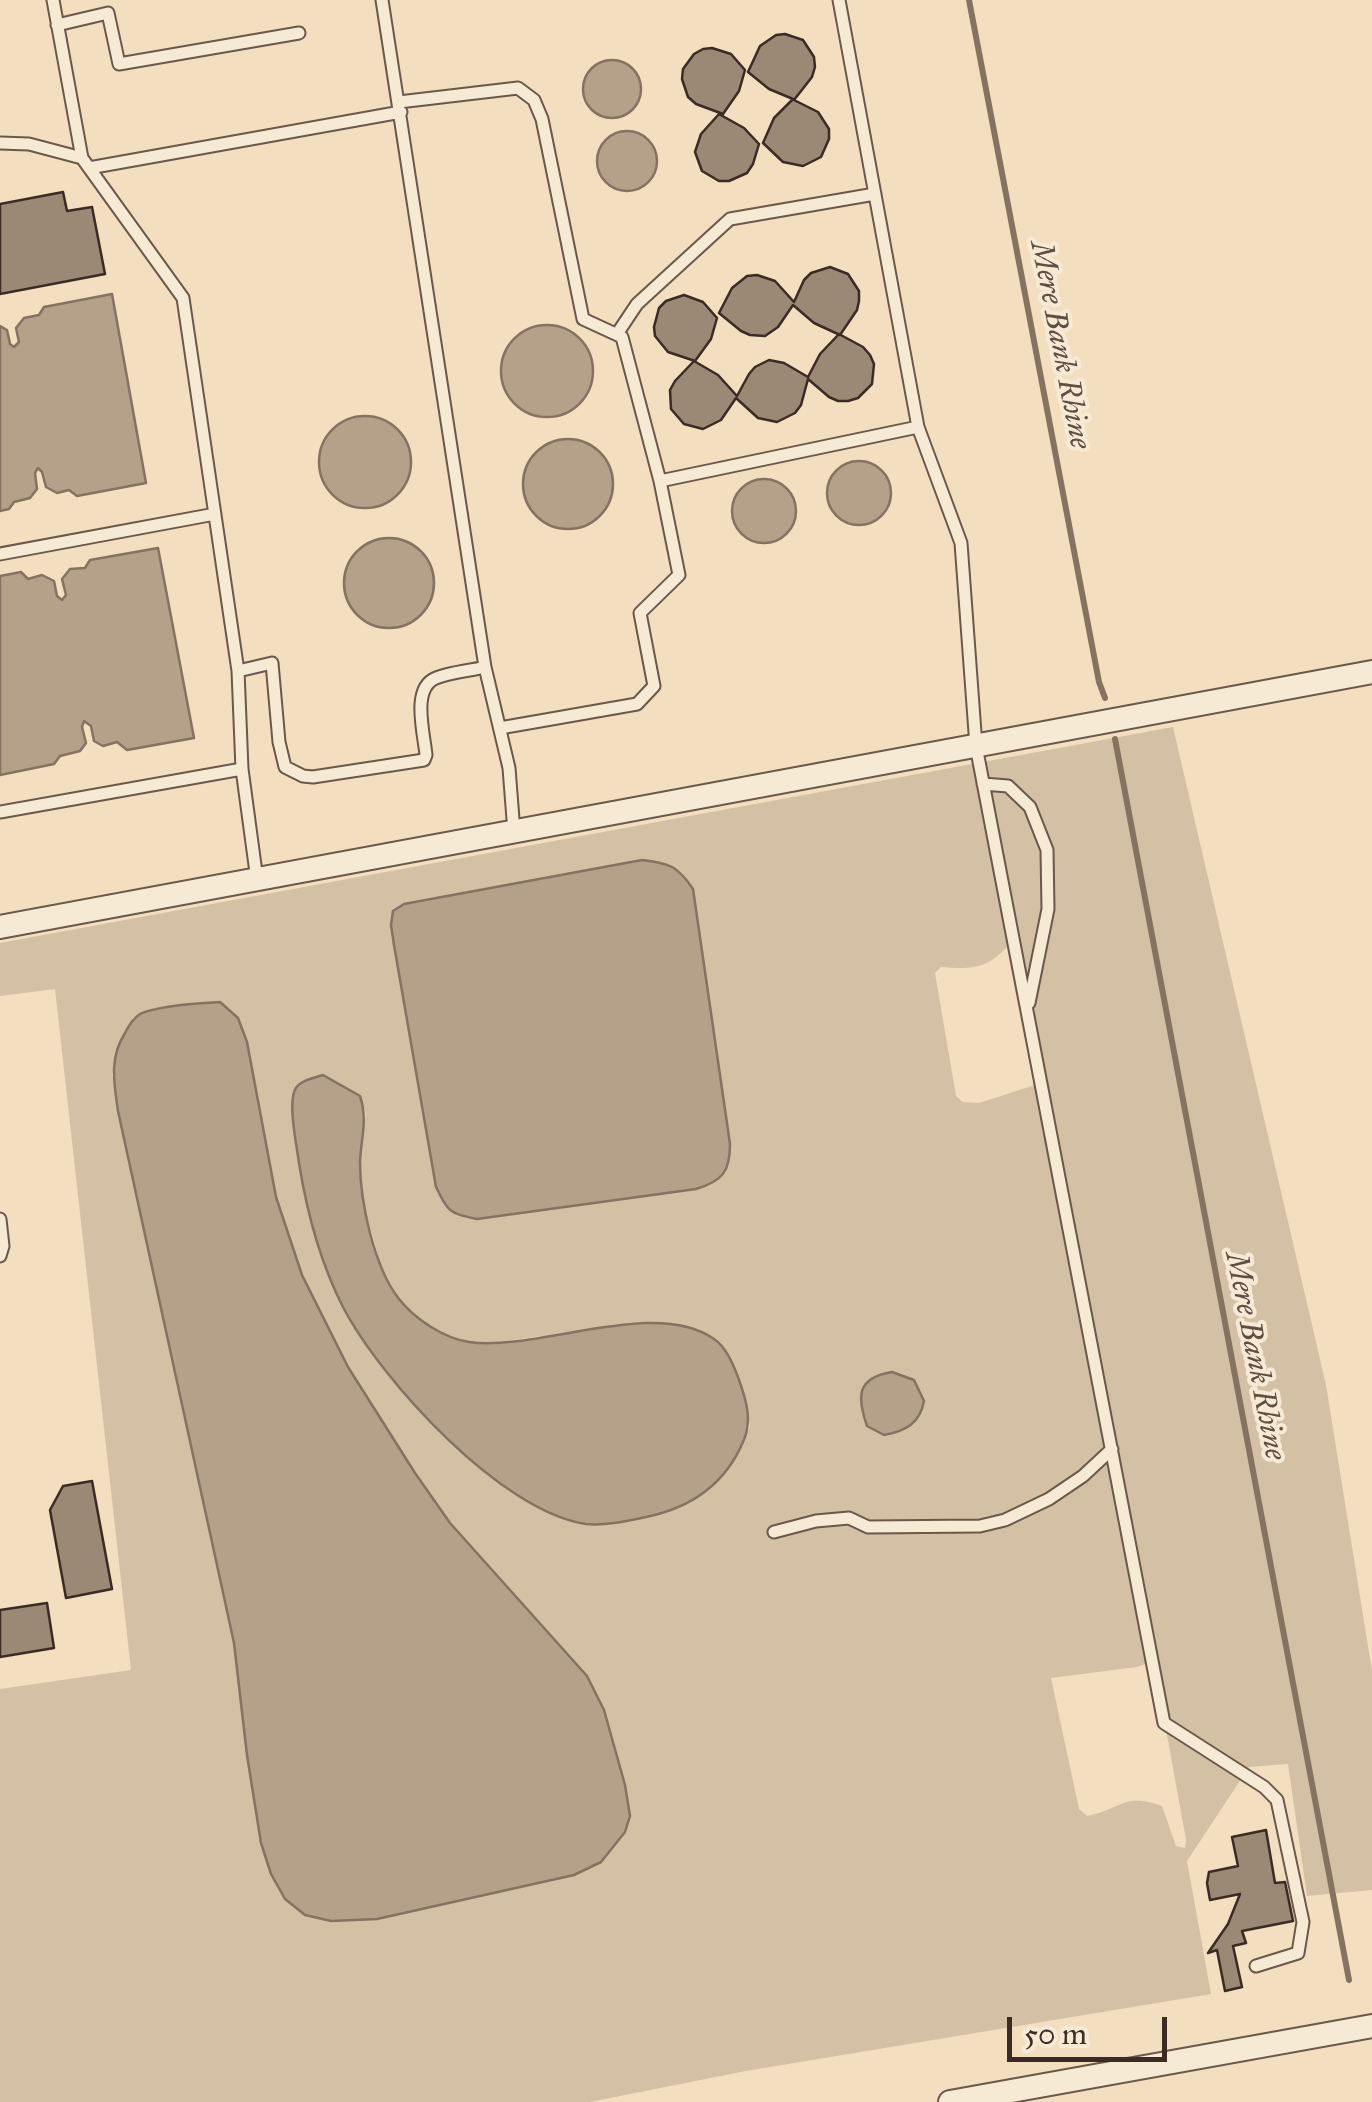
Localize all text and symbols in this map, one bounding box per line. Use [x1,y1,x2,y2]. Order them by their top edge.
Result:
water label: Mere Bank Rhine [1021,238,1097,452]
water label: Mere Bank Rhine [1216,1249,1292,1463]
scale bar [1012,1997,1172,2059]
text: 50 m [1024,2016,1087,2052]

